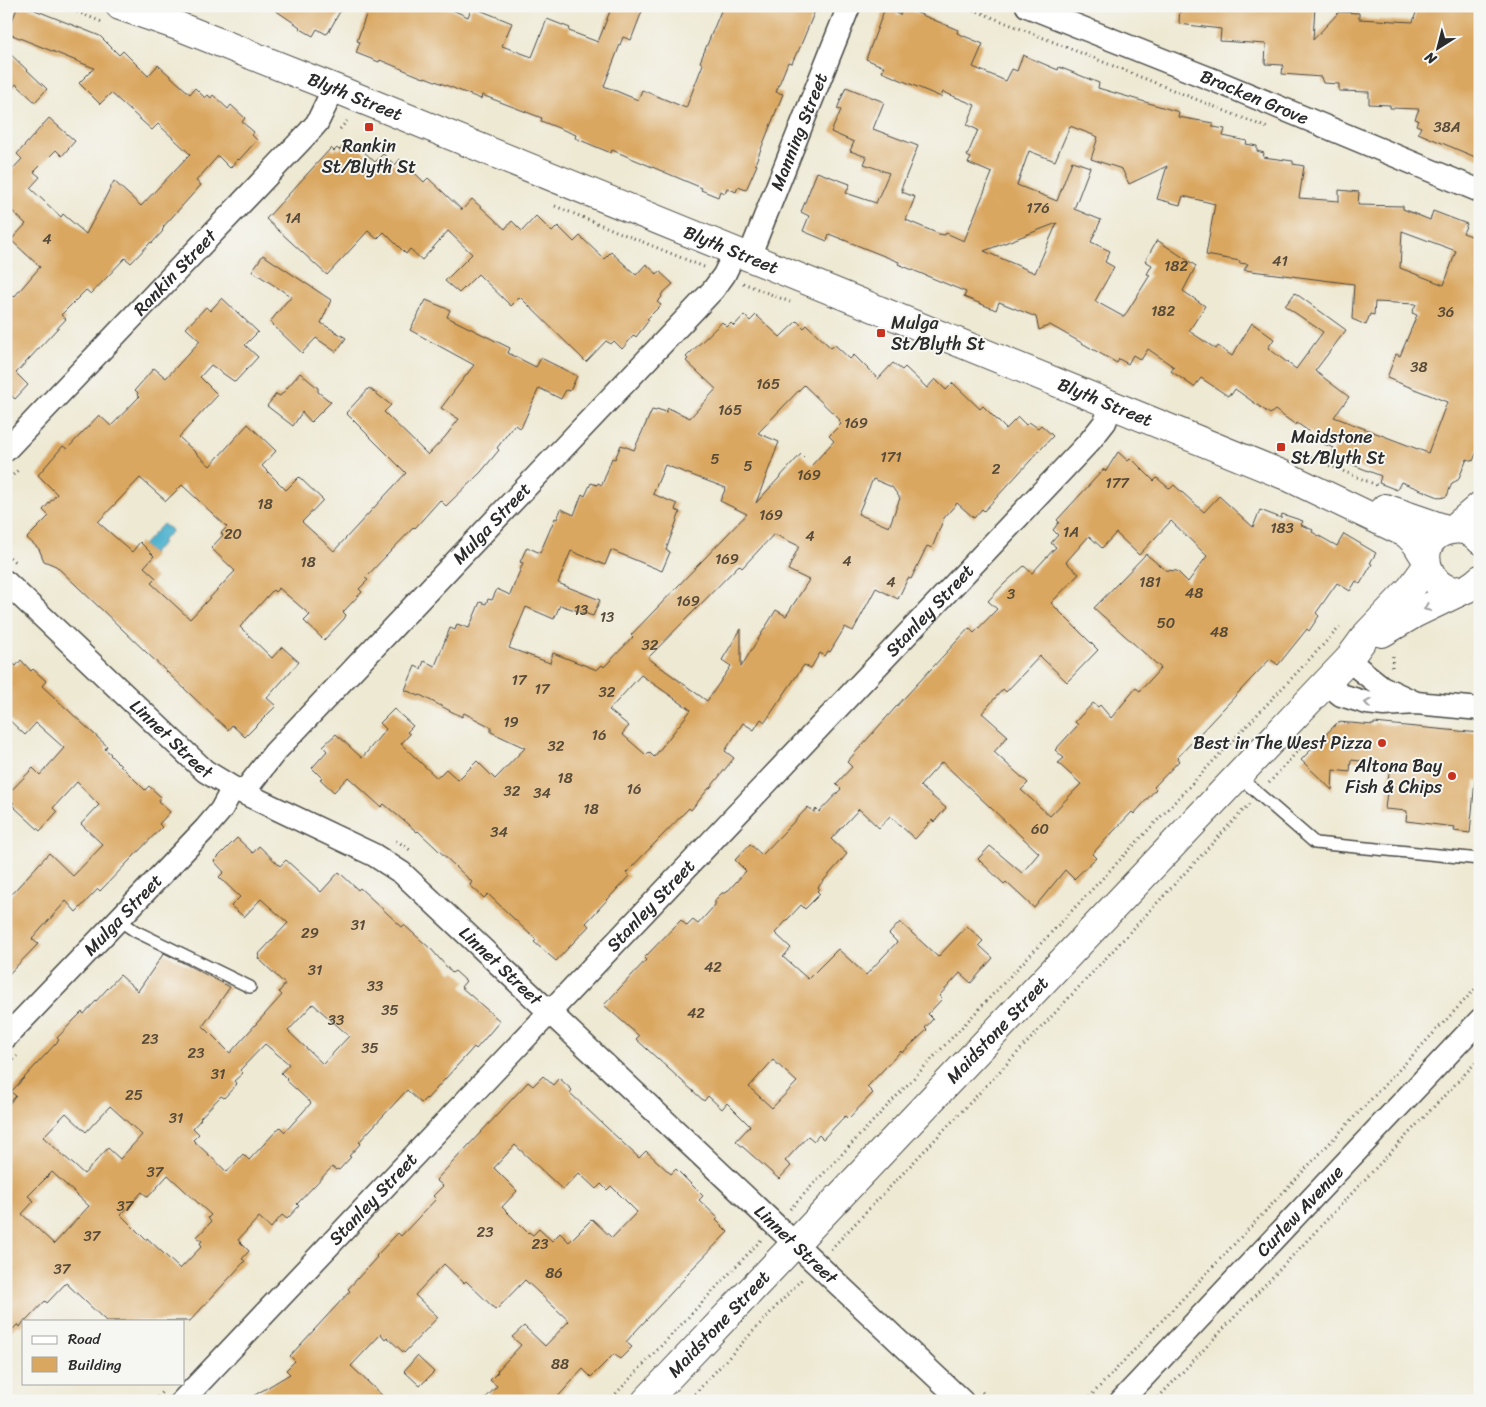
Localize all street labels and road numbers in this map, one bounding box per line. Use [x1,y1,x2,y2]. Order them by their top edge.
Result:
street label: Bracken Grove [1195,60,1314,134]
street label: Blyth Street [303,63,408,130]
street label: Manning Street [761,68,837,195]
street label: Blyth Street [679,216,784,284]
street label: Rankin Street [125,221,225,324]
street label: Blyth Street [1053,368,1158,436]
street label: Mulga Street [444,475,539,572]
street label: Stanley Street [877,556,982,665]
street label: Linnet Street [122,691,219,788]
street label: Stanley Street [598,851,703,960]
street label: Mulga Street [75,866,170,964]
street label: Linnet Street [451,918,550,1014]
street label: Maidstone Street [938,969,1057,1091]
street label: Stanley Street [321,1145,426,1253]
street label: Curlew Avenue [1248,1157,1352,1265]
street label: Linnet Street [746,1197,846,1293]
street label: Maidstone Street [660,1263,778,1385]

